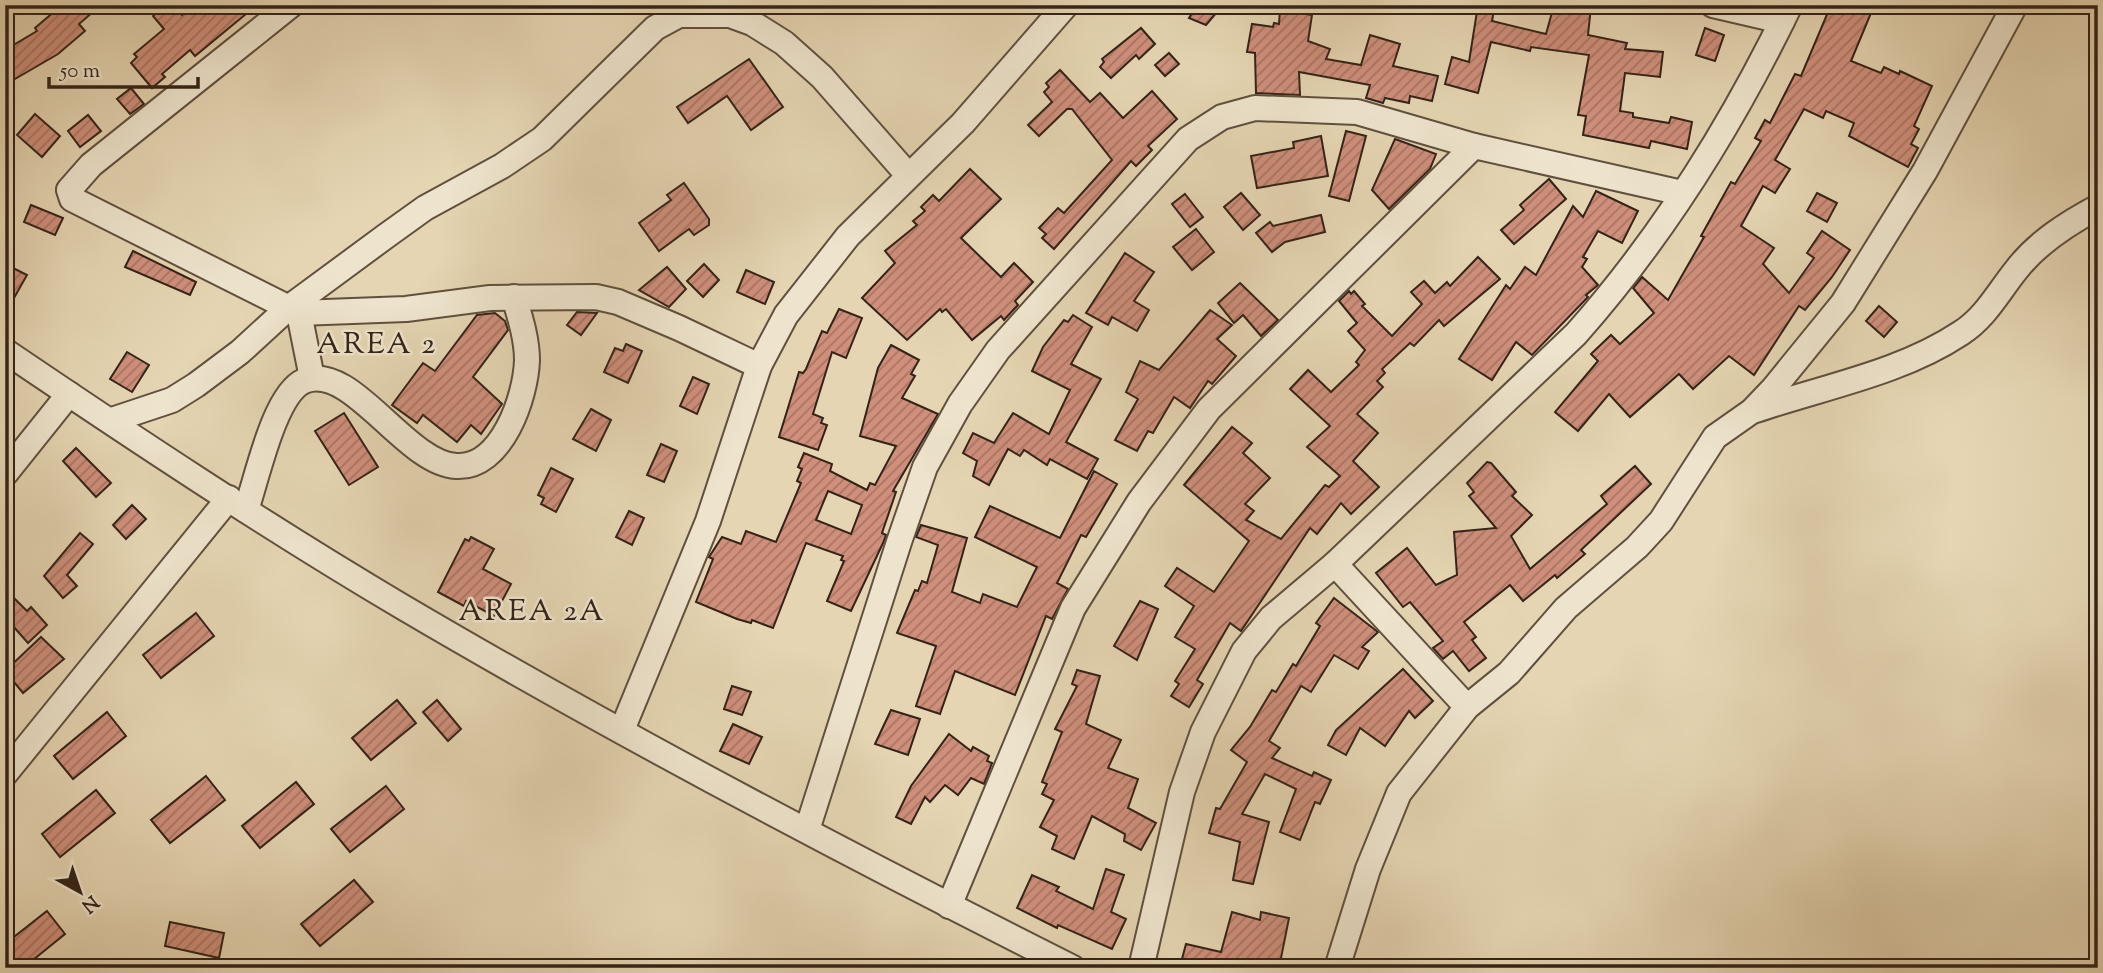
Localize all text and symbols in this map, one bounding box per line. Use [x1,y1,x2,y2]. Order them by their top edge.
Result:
scale bar [49,46,198,90]
text: 50 m [59,57,100,87]
district label: AREA 2 [317,324,437,367]
district label: AREA 2A [458,591,606,634]
north arrow [46,858,116,928]
text: N [75,888,104,918]

